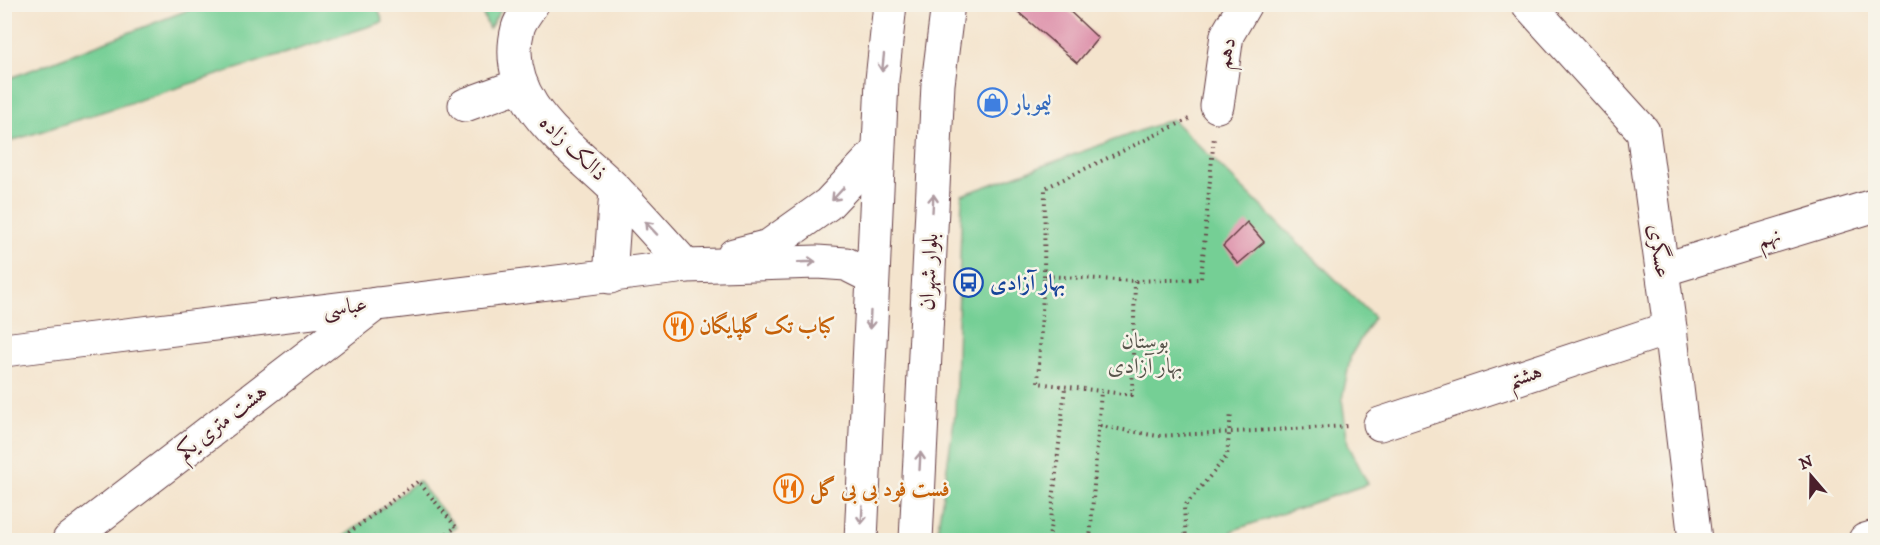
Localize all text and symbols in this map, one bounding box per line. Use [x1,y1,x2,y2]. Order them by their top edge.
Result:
street label: دهم [1210,35,1248,72]
one-way arrow [877,52,888,72]
shop icon: لیموبار [976,87,1008,119]
place label: لیموبار [1010,90,1051,117]
street label: ذالک زاده [533,109,613,187]
one-way arrow [831,186,845,201]
one-way arrow [927,194,938,214]
one-way arrow [644,221,658,236]
street label: عسگری [1642,222,1676,280]
street label: نهم [1754,222,1786,260]
street label: بلوار شهران [913,233,945,311]
one-way arrow [797,257,817,268]
bus stop icon: بهار آزادی [953,267,985,299]
place label: بهار آزادی [990,269,1065,298]
street label: عباسی [321,291,369,324]
restaurant icon: کباب تک گلپایگان [662,310,694,342]
one-way arrow [865,310,876,330]
place label: کباب تک گلپایگان [699,311,835,341]
park label: بوستان بهار آزادی [1107,328,1183,380]
street label: هشتم [1504,358,1548,401]
street label: هشت متری یکم [171,378,277,471]
north arrow [1781,446,1841,506]
text: N [1797,451,1816,474]
one-way arrow [914,452,925,472]
restaurant icon: فست فود بی بی گل [773,473,805,505]
place label: فست فود بی بی گل [810,475,950,505]
one-way arrow [856,505,867,525]

